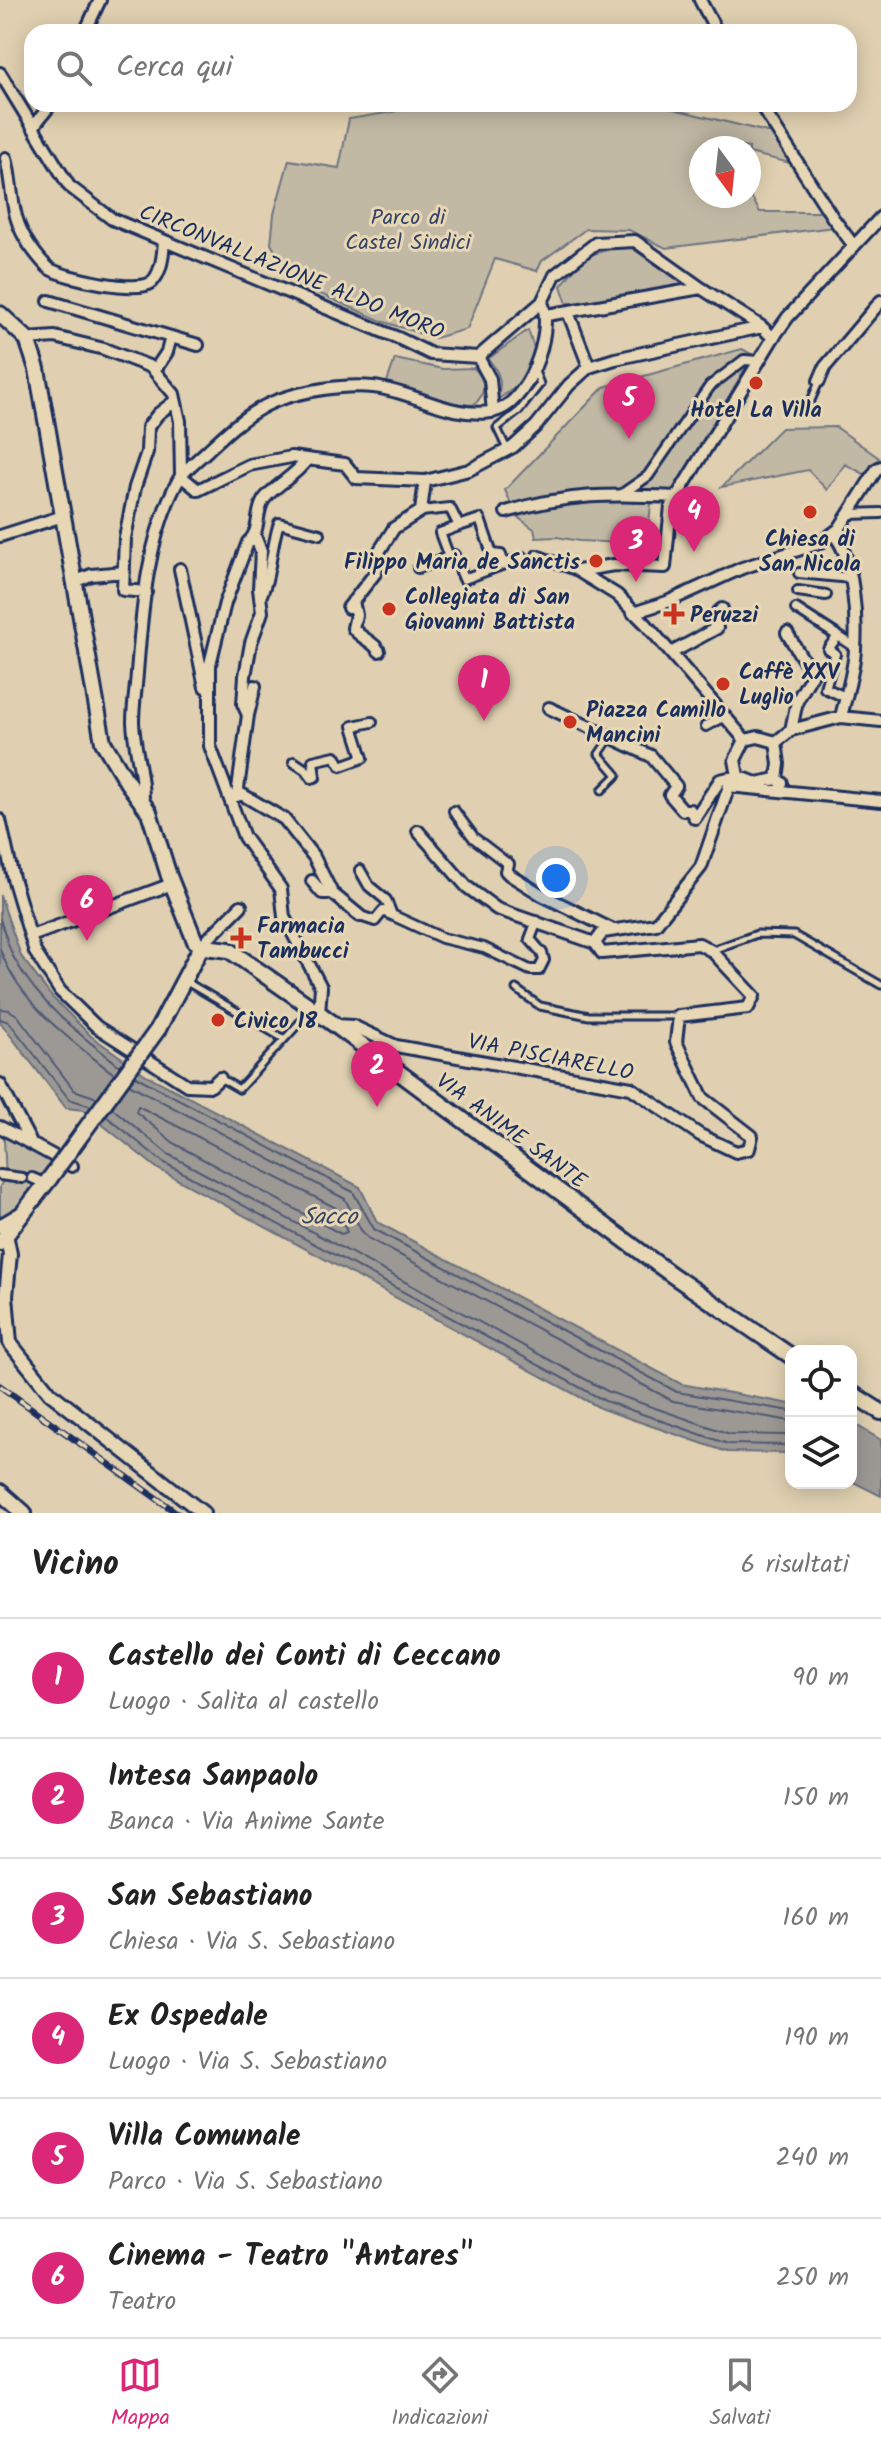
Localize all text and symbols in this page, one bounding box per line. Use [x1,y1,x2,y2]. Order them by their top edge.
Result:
search box [24,24,857,112]
text: Cerca qui [116,44,233,92]
icon: search [52,46,96,90]
north arrow [689,136,761,208]
street label: CIRCONVALLAZIONE ALDO MORO [133,196,449,351]
park label: Parco di Castel Sindici [345,201,471,261]
pin: 5 [603,373,655,439]
marker: Hotel La Villa [747,374,765,392]
place label: Hotel La Villa [690,394,822,429]
pin: 4 [668,486,720,552]
marker: Chiesa di San Nicola [801,503,819,521]
pin: 3 [610,516,662,582]
place label: Chiesa di San Nicola [759,523,861,583]
place label: Filippo Maria de Sanctis [344,546,581,581]
marker: Filippo Maria de Sanctis [587,552,605,570]
place label: Collegiata di San Giovanni Battista [405,581,575,641]
place label: Peruzzi [690,599,760,634]
marker: Collegiata di San Giovanni Battista [380,600,398,618]
marker: Peruzzi [665,605,683,623]
pin: 1 [458,655,510,721]
place label: Caffè XXV Luglio [739,656,841,716]
marker: Caffè XXV Luglio [714,675,732,693]
place label: Piazza Camillo Mancini [586,694,726,754]
marker: Piazza Camillo Mancini [561,713,579,731]
your location [536,858,576,898]
pin: 6 [61,875,113,941]
place label: Farmacia Tambucci [257,910,350,970]
marker: Farmacia Tambucci [232,929,250,947]
place label: Civico 18 [234,1005,318,1040]
marker: Civico 18 [209,1011,227,1029]
street label: VIA PISCIARELLO [465,1025,637,1092]
pin: 2 [351,1041,403,1107]
street label: VIA ANIME SANTE [428,1065,594,1200]
water label: Sacco [301,1198,359,1237]
map controls [785,1345,857,1489]
button: locate [785,1345,857,1417]
button: layers [785,1417,857,1489]
text: Vicino [32,1538,119,1592]
text: 6 risultati [741,1544,849,1586]
text: Castello dei Conti di Ceccano [108,1633,501,1681]
text: 1 [54,1657,62,1699]
text: 90 m [792,1657,849,1699]
text: Luogo · Salita al castello [108,1681,379,1723]
text: Intesa Sanpaolo [108,1753,318,1801]
text: 2 [50,1777,66,1819]
text: 150 m [783,1777,849,1819]
text: Banca · Via Anime Sante [108,1801,384,1843]
text: San Sebastiano [108,1873,312,1921]
text: 3 [51,1897,65,1939]
text: 160 m [782,1897,849,1939]
text: Chiesa · Via S. Sebastiano [108,1921,395,1963]
text: Ex Ospedale [108,1993,268,2041]
text: 4 [51,2017,65,2059]
text: 190 m [784,2017,849,2059]
text: Luogo · Via S. Sebastiano [108,2041,387,2083]
text: Villa Comunale [108,2113,300,2161]
text: 5 [51,2137,65,2179]
text: 240 m [775,2137,849,2179]
text: Parco · Via S. Sebastiano [108,2161,383,2203]
text: Cinema - Teatro "Antares" [108,2233,473,2281]
text: 6 [51,2257,65,2299]
text: 250 m [776,2257,849,2299]
text: Teatro [108,2281,176,2323]
tab: Mappa [111,2353,170,2436]
tab: Indicazioni [391,2353,488,2436]
tab: Salvati [710,2353,770,2436]

